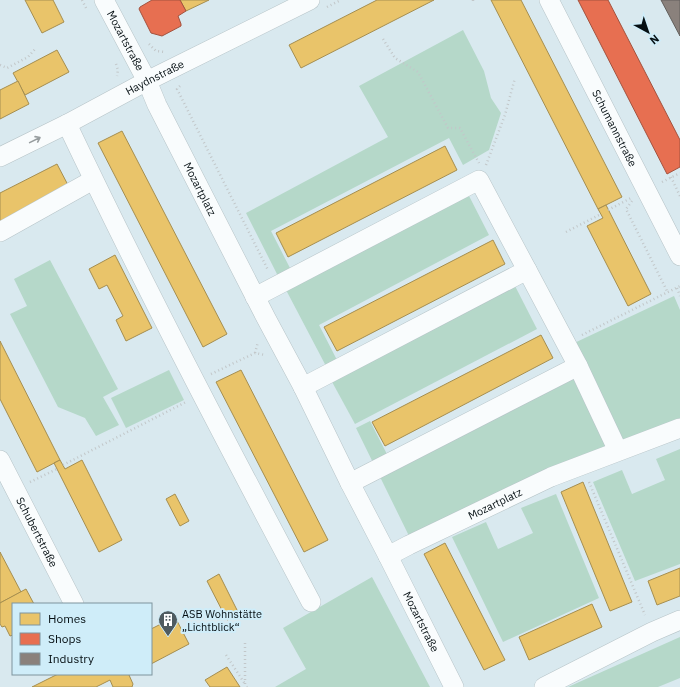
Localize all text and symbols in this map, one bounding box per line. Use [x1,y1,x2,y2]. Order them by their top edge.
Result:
street label: Mozartstraße [104,8,147,73]
north arrow [628,12,668,52]
text: N [647,32,662,48]
street label: Haydnstraße [123,57,186,98]
street label: Schumannstraße [589,87,640,169]
one-way arrow [29,136,41,143]
street label: Mozartplatz [180,160,219,218]
street label: Mozartplatz [466,485,524,523]
street label: Schubertstraße [13,495,61,569]
street label: Mozartstraße [400,589,442,654]
legend [12,603,152,675]
place label: ASB Wohnstätte „Lichtblick“ [182,607,262,634]
building icon: ASB Wohnstätte „Lichtblick“ [157,609,179,637]
text: Homes [48,611,86,626]
text: Shops [48,631,81,646]
text: Industry [48,651,94,666]

